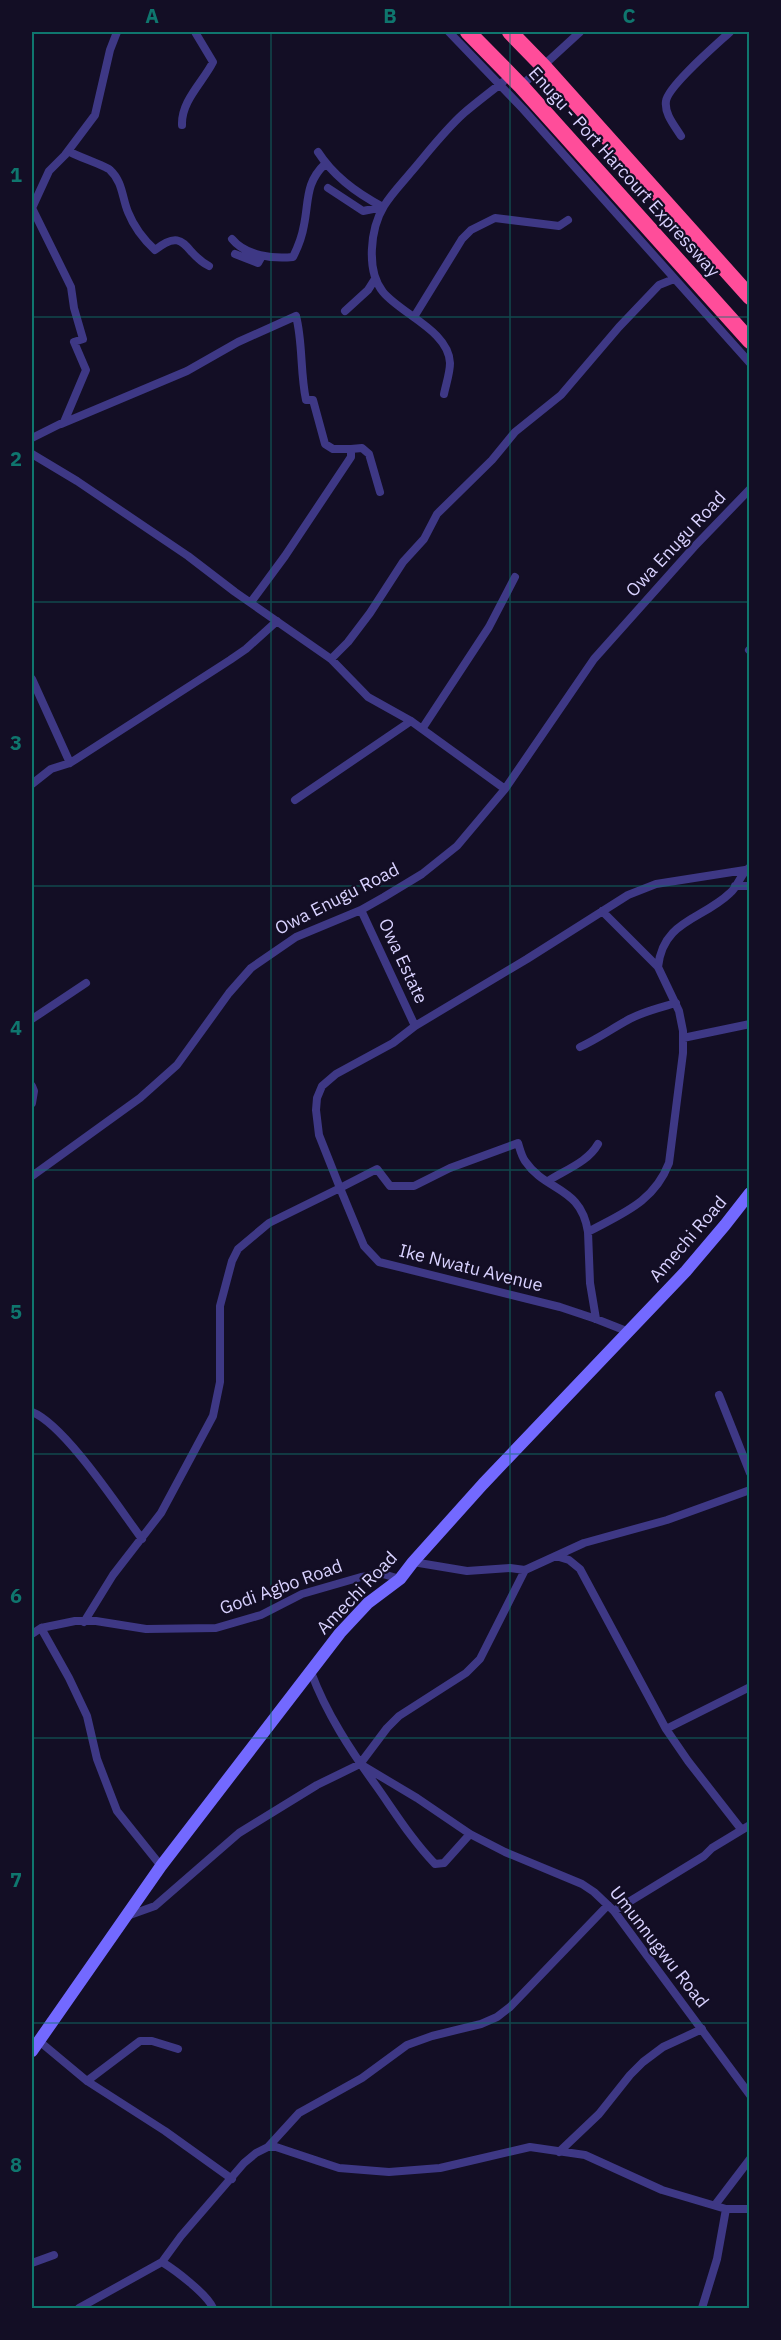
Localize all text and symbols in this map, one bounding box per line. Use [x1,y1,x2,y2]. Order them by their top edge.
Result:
text: A [145,2,159,29]
text: B [383,2,397,29]
text: C [622,2,636,29]
street label: Enugu - Port Harcourt Expressway [524,62,725,282]
text: 1 [10,161,22,188]
text: 2 [10,445,22,472]
street label: Owa Enugu Road [621,486,731,601]
text: 3 [10,729,22,756]
street label: Owa Enugu Road [271,857,403,940]
street label: Owa Estate [374,914,433,1007]
text: 4 [10,1014,22,1041]
street label: Amechi Road [644,1191,731,1286]
street label: Ike Nwatu Avenue [397,1239,546,1297]
text: 5 [10,1298,22,1325]
street label: Amechi Road [311,1546,402,1639]
street label: Godi Agbo Road [216,1554,345,1619]
text: 6 [10,1582,22,1609]
text: 7 [10,1866,22,1893]
street label: Umunnugwu Road [605,1881,714,2012]
text: 8 [10,2151,22,2178]

